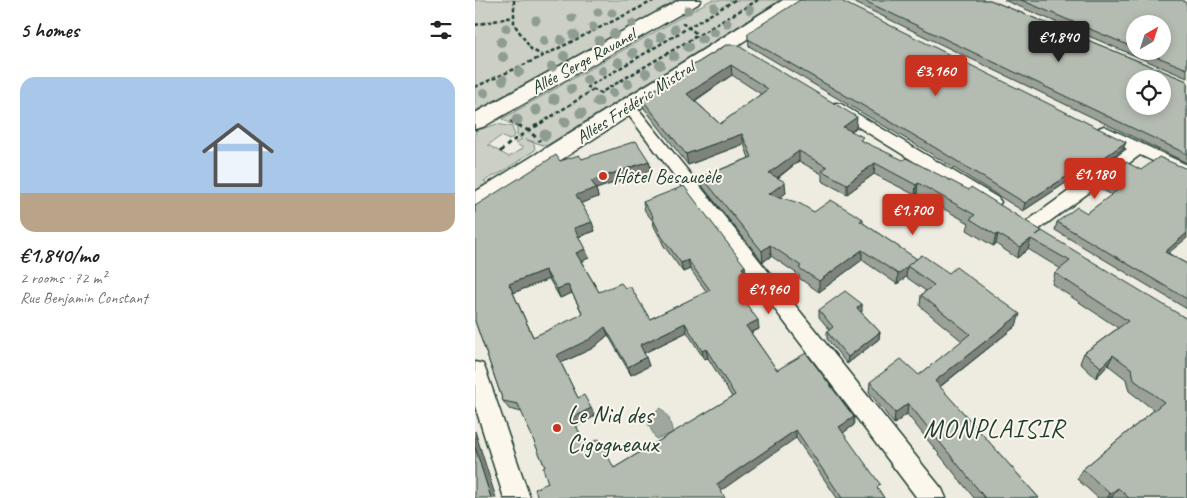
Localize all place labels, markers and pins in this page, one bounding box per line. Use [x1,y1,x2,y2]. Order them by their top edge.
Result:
pin: €1,840 [1018,20,1100,63]
pin: €3,160 [895,54,977,97]
pin: €1,180 [1054,158,1136,200]
place label: Hôtel Besaucèle [613,163,723,189]
marker: Hôtel Besaucèle [597,170,609,182]
pin: €1,700 [872,194,954,236]
pin: €1,960 [728,272,810,315]
place label: Le Nid des Cigogneaux [567,399,661,460]
marker: Le Nid des Cigogneaux [551,422,563,434]

